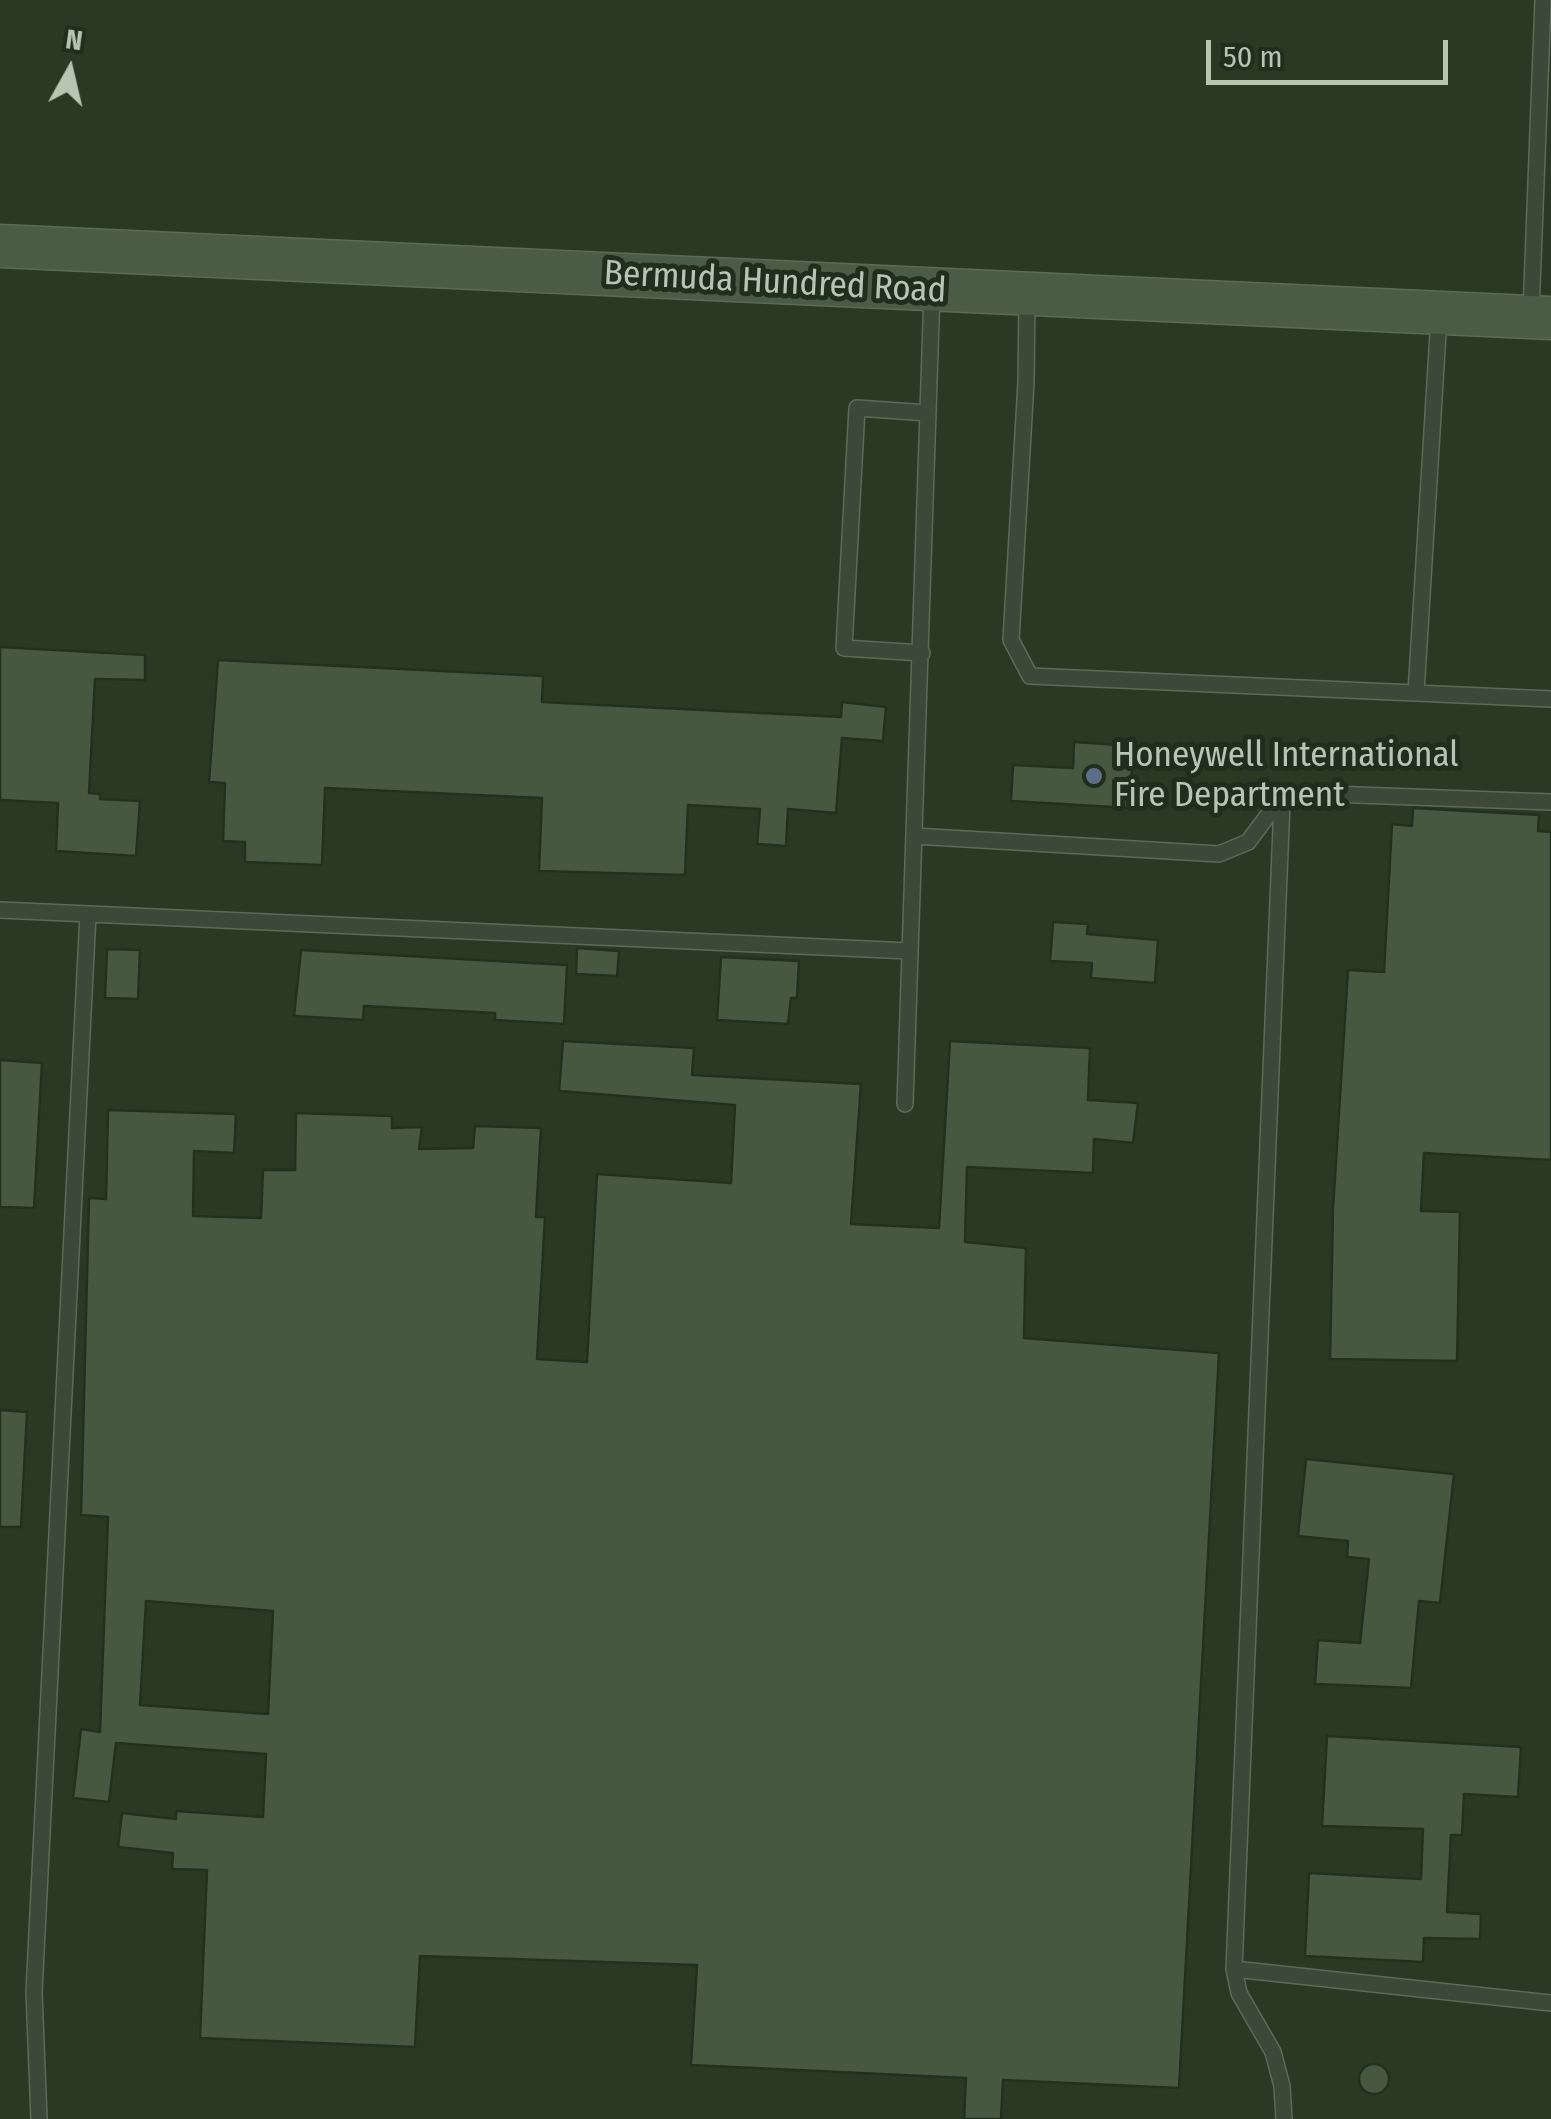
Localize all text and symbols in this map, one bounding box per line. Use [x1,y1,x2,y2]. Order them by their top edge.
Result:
north arrow [20,20,120,120]
scale bar [1211,20,1454,82]
text: N [64,22,85,57]
text: 50 m [1223,39,1283,75]
street label: Bermuda Hundred Road [603,253,947,313]
place label: Honeywell International Fire Department [1114,735,1459,817]
marker: Honeywell International Fire Department [1083,765,1105,787]

